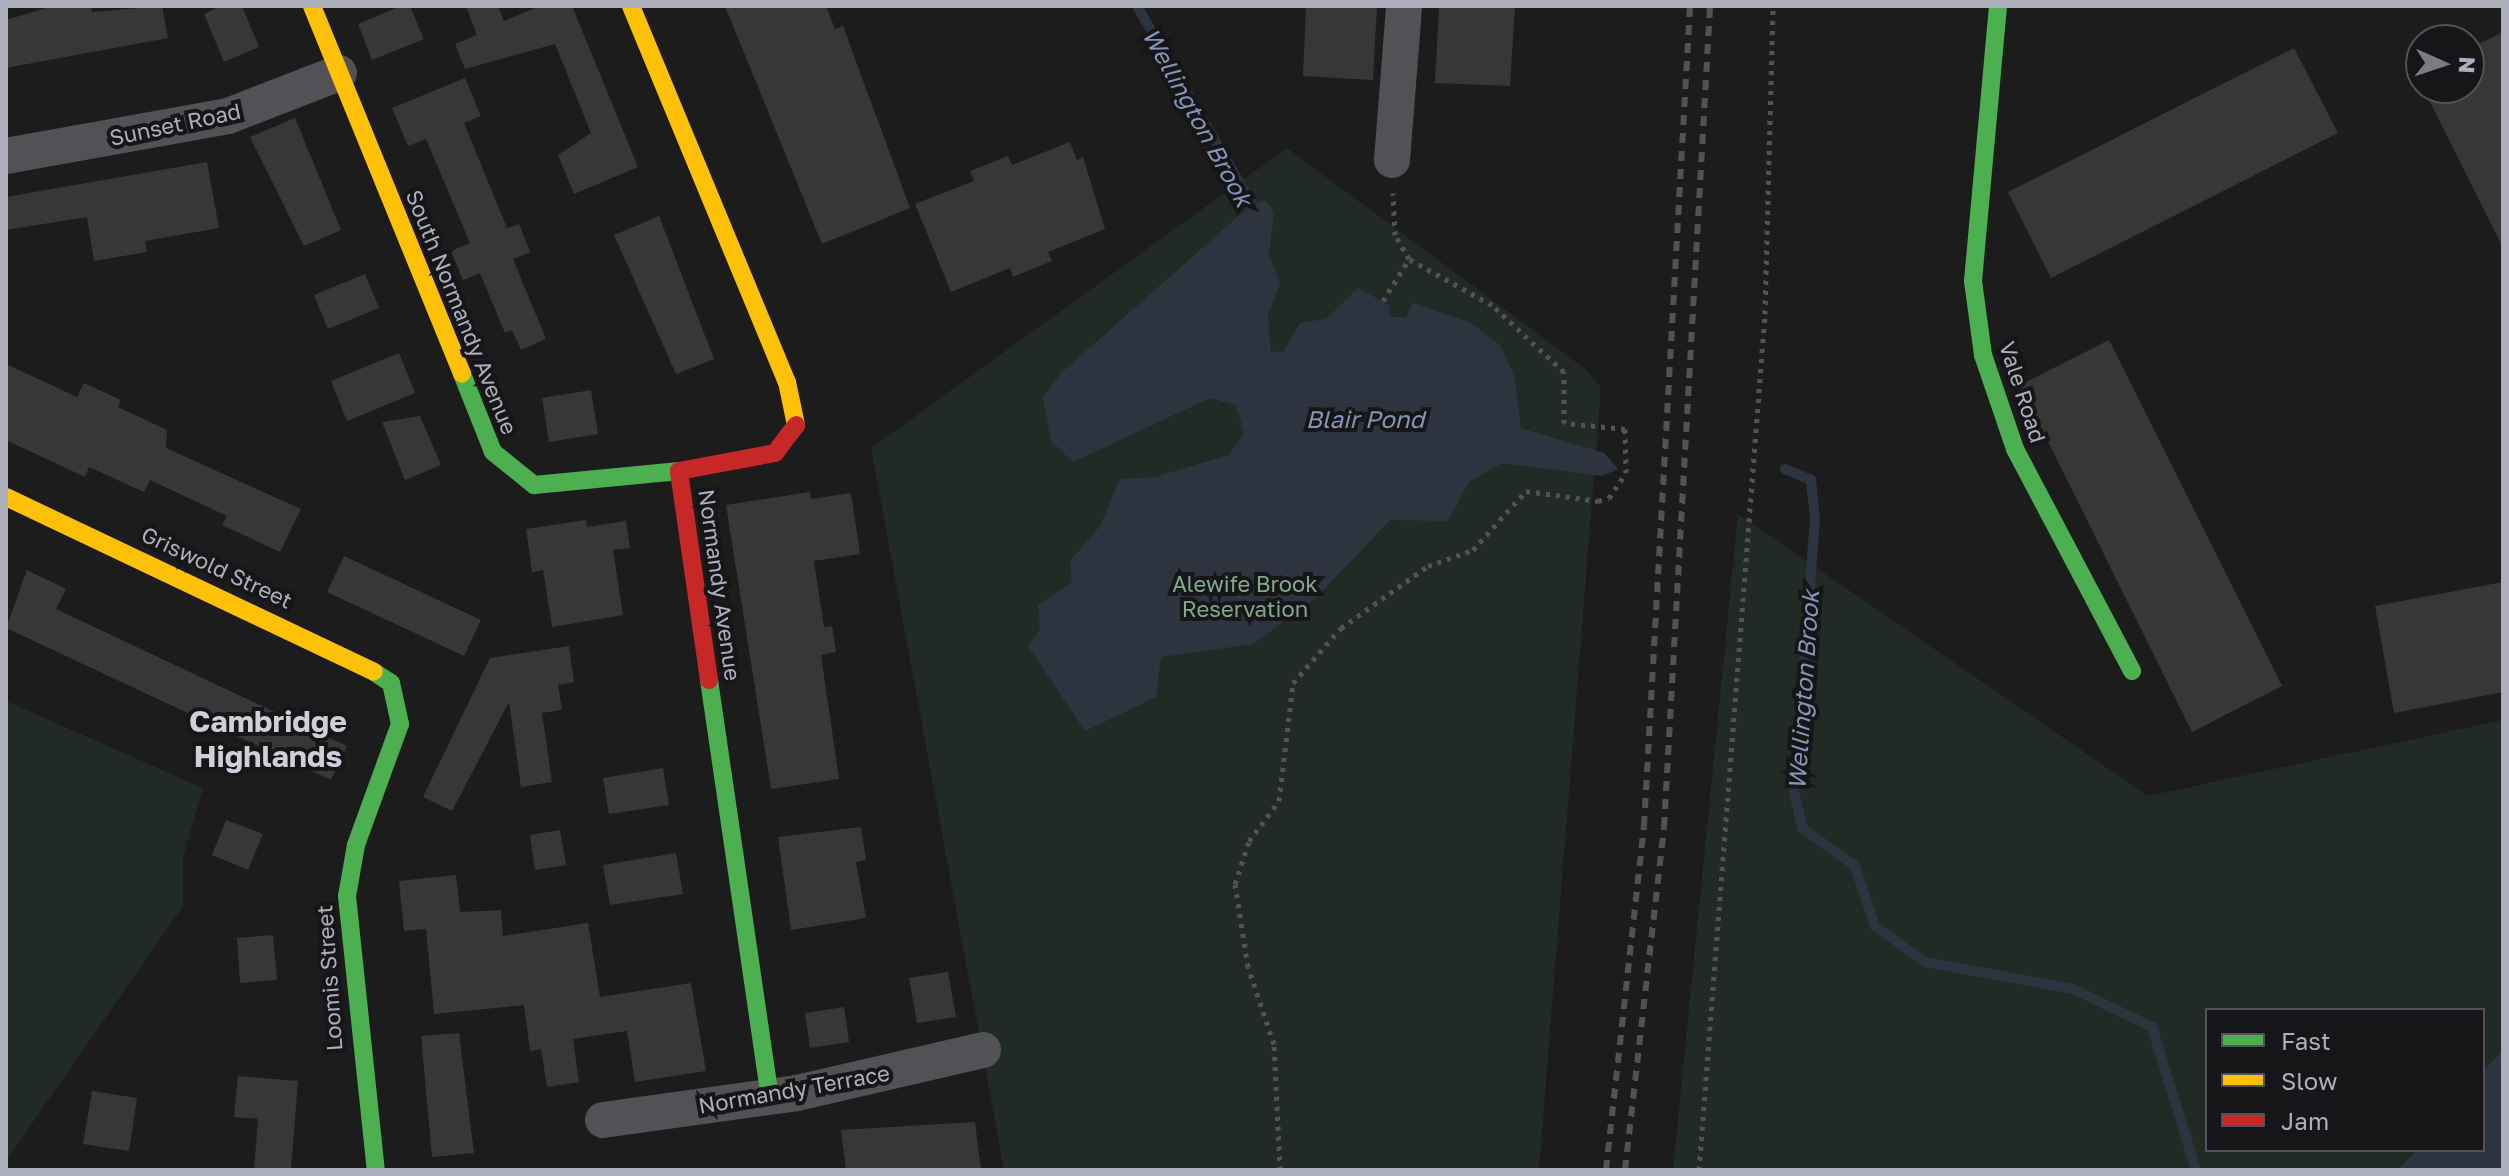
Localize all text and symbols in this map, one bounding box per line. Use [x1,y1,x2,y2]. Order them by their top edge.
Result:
water label: Wellington Brook [1137,23,1259,211]
north arrow [2405,24,2485,104]
text: N [2454,56,2481,74]
street label: Sunset Road [107,97,243,151]
street label: South Normandy Avenue [401,186,523,438]
street label: Vale Road [1994,338,2052,446]
water label: Blair Pond [1306,405,1424,433]
street label: Normandy Avenue [694,488,746,682]
street label: Griswold Street [137,521,297,613]
park label: Alewife Brook Reservation [1172,570,1318,622]
water label: Wellington Brook [1782,589,1824,791]
district label: Cambridge Highlands [189,703,347,774]
street label: Loomis Street [311,904,347,1052]
legend [2205,1008,2485,1152]
text: Fast [2281,1026,2331,1055]
street label: Normandy Terrace [696,1059,892,1119]
text: Slow [2281,1066,2337,1095]
text: Jam [2281,1106,2329,1135]

